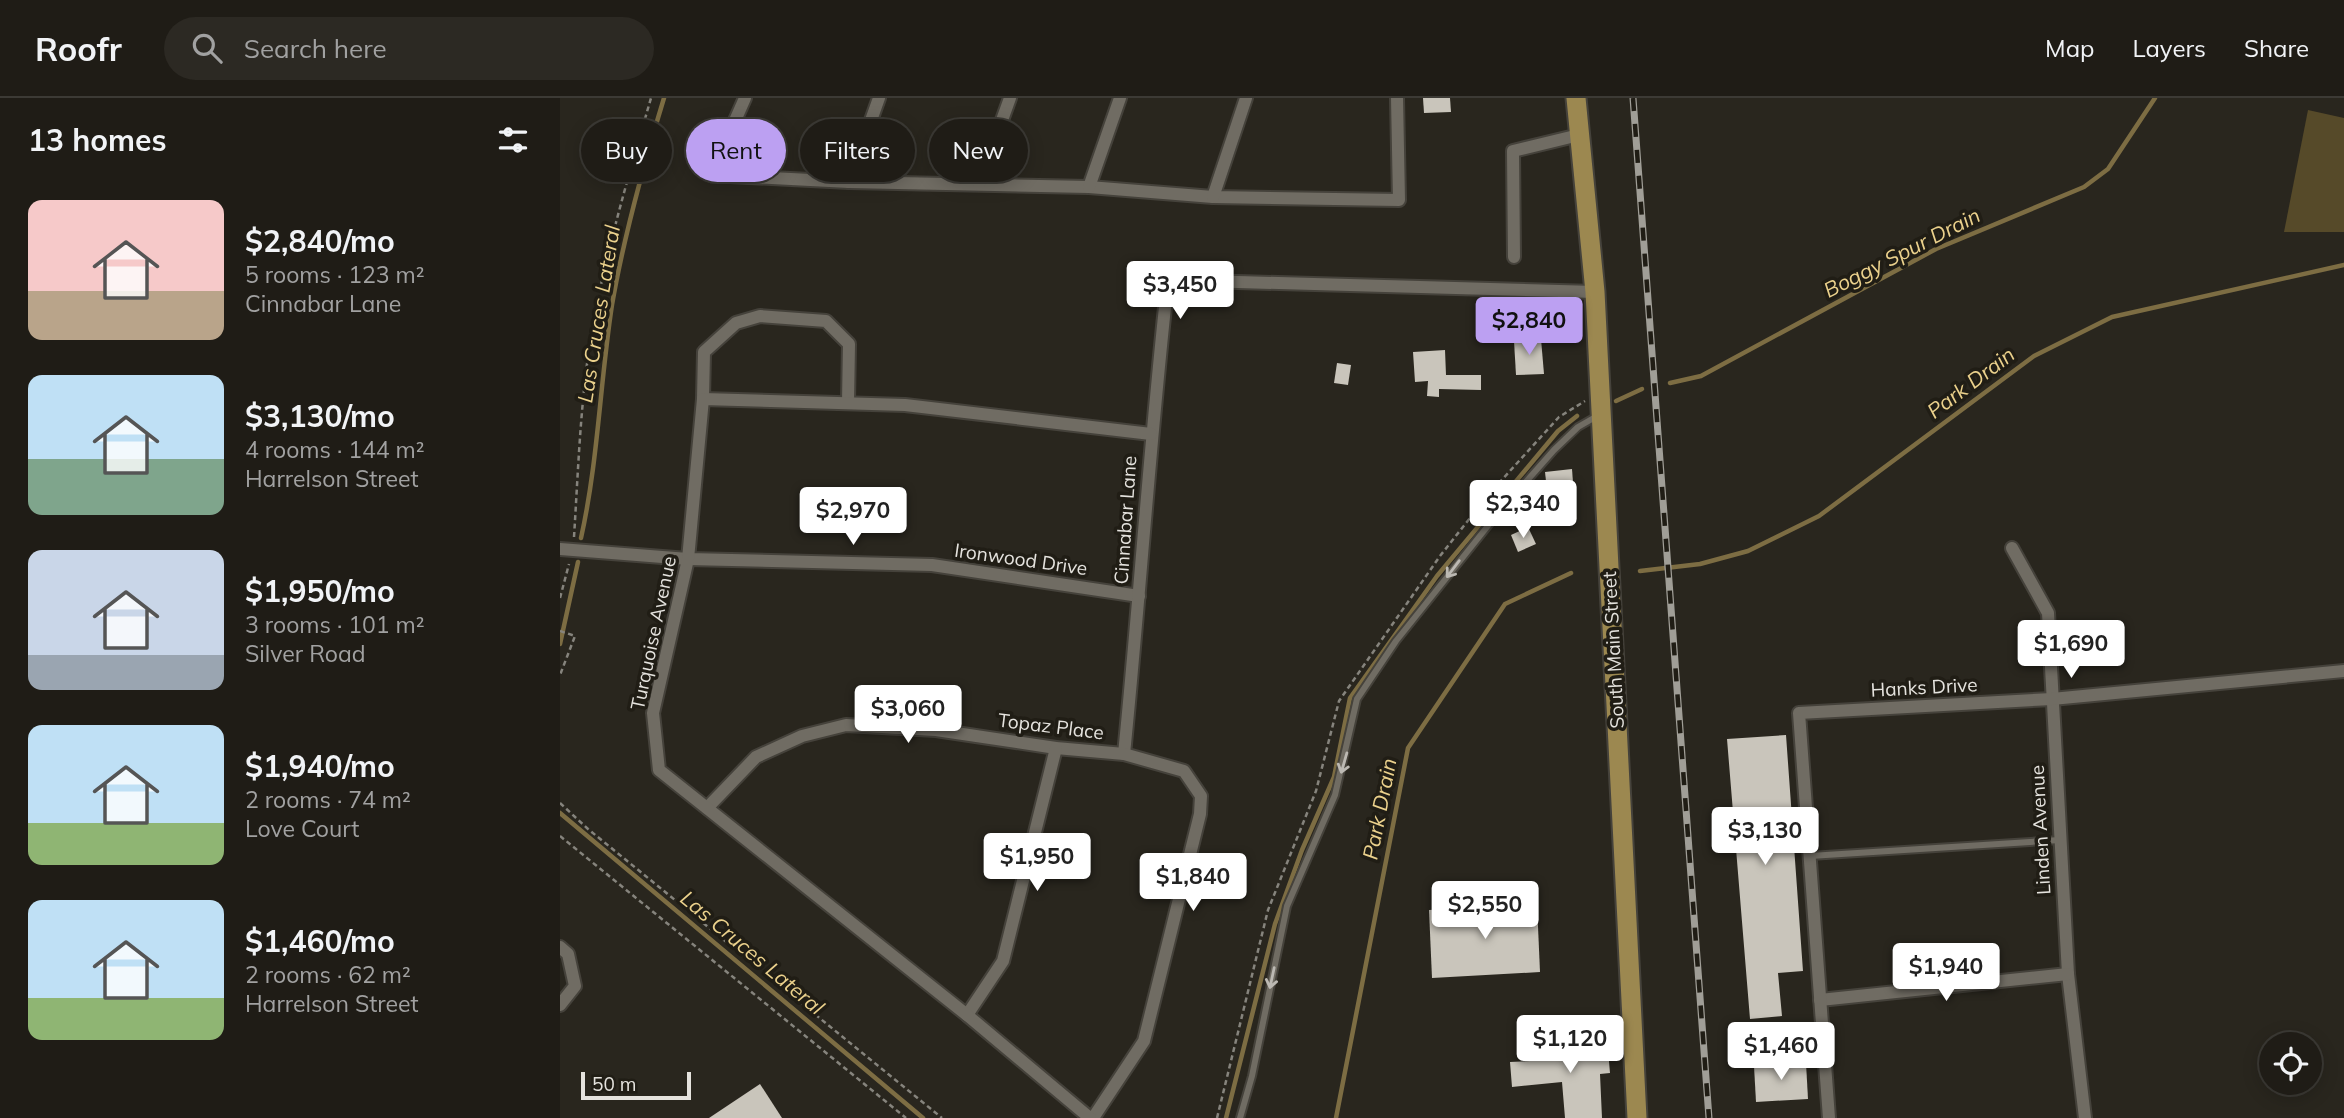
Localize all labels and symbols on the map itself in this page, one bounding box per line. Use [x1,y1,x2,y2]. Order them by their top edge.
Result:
water label: Boggy Spur Drain [1819,201,1984,303]
water label: Las Cruces Lateral [571,223,625,404]
pin: $3,450 [1123,262,1237,321]
pin: $2,840 [1472,298,1586,357]
water label: Park Drain [1922,341,2019,424]
street label: Cinnabar Lane [1109,455,1141,585]
pin: $2,340 [1466,480,1580,540]
pin: $2,970 [796,488,910,547]
street label: Ironwood Drive [953,538,1089,580]
street label: Turquoise Avenue [625,554,681,712]
one-way arrow [1446,559,1461,578]
street label: South Main Street [1597,571,1629,729]
pin: $1,690 [2014,620,2128,680]
street label: Hanks Drive [1870,672,1978,702]
pin: $3,060 [851,686,965,745]
street label: Topaz Place [997,708,1105,744]
one-way arrow [1336,752,1349,774]
water label: Park Drain [1356,756,1402,862]
street label: Linden Avenue [2025,764,2055,896]
pin: $3,130 [1708,808,1822,867]
pin: $1,950 [980,834,1094,893]
pin: $1,840 [1136,854,1250,913]
pin: $2,550 [1428,882,1542,941]
water label: Las Cruces Lateral [676,885,830,1020]
pin: $1,940 [1889,944,2003,1003]
one-way arrow [1264,966,1278,989]
pin: $1,120 [1513,1016,1627,1075]
pin: $1,460 [1724,1023,1838,1082]
scale bar [581,1069,691,1101]

